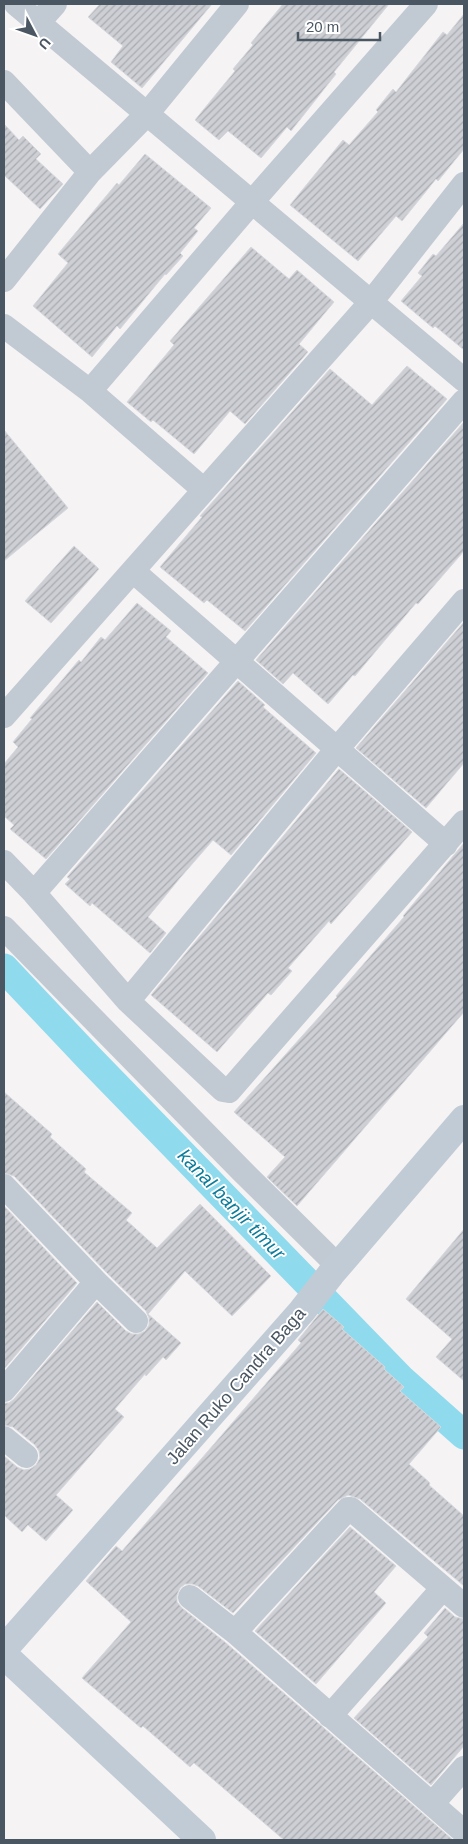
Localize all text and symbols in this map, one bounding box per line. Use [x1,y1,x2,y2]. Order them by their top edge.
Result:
north arrow [10,10,60,60]
scale bar [298,10,380,42]
text: 20 m [306,18,339,35]
text: U [35,34,54,53]
water label: kanal banjir timur [174,1145,290,1264]
street label: Jalan Ruko Candra Baga [162,1303,310,1468]

